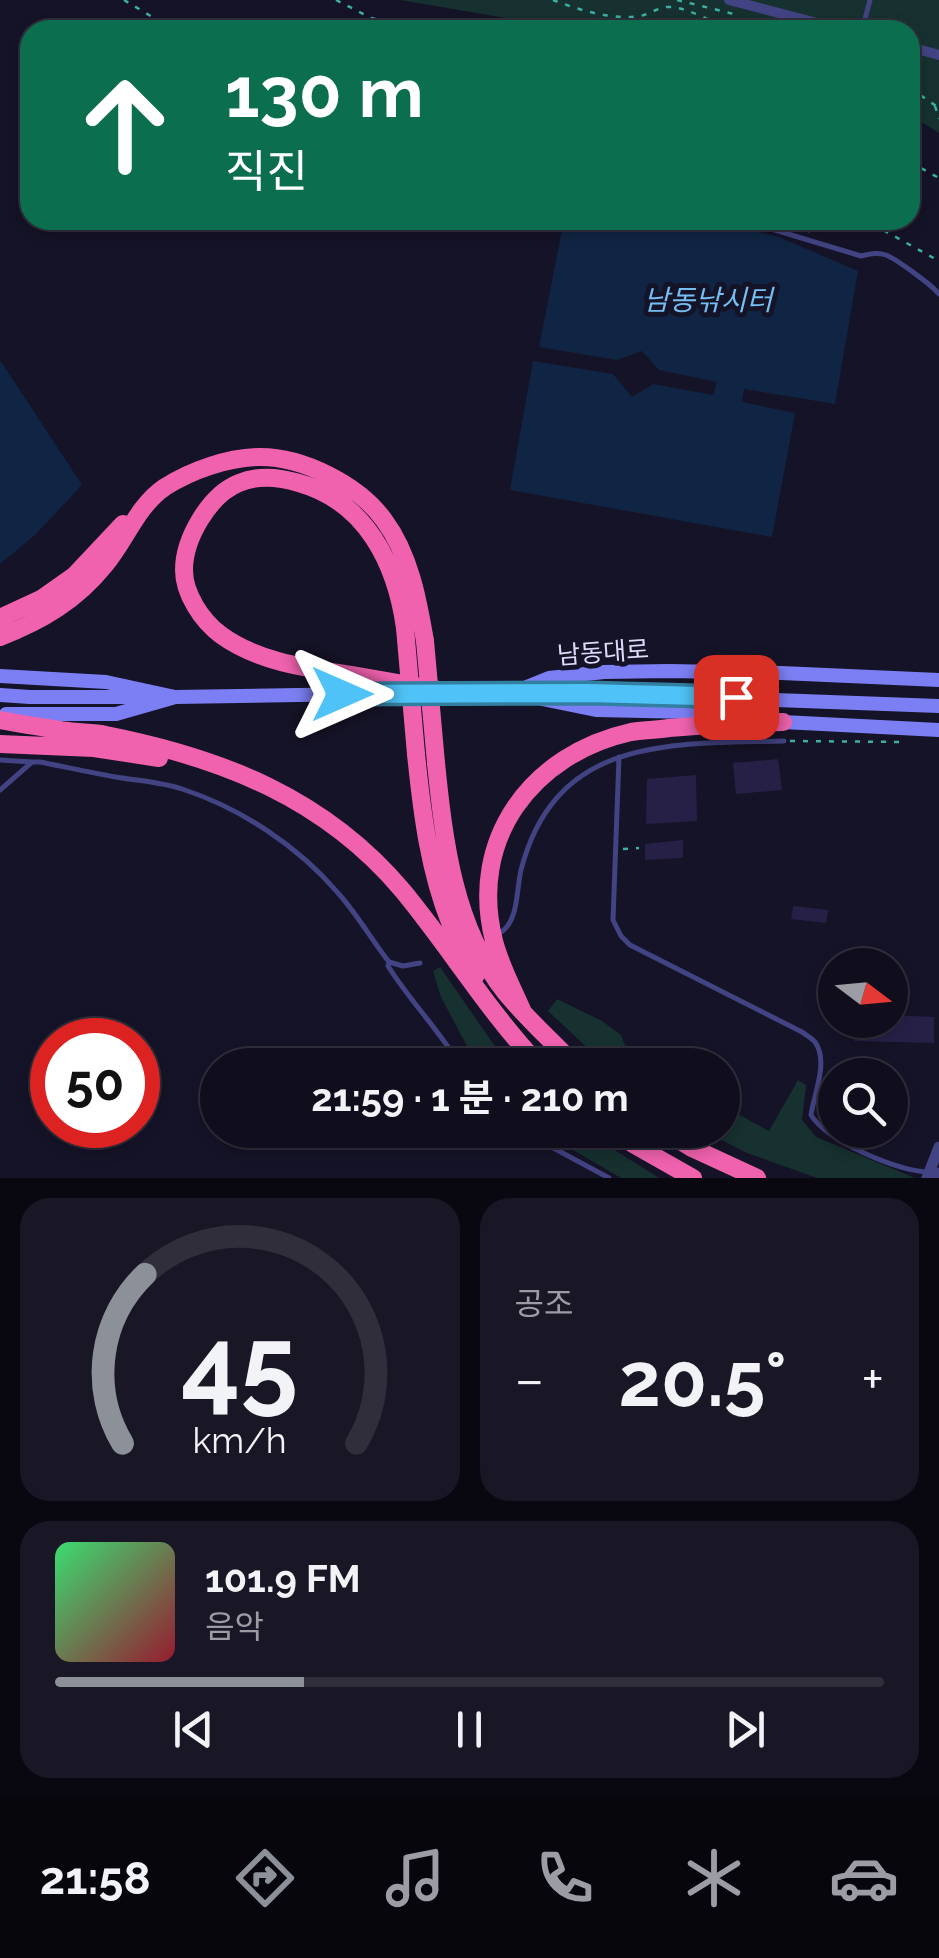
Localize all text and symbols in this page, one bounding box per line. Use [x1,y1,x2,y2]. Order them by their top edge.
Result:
text: 130 m [225,51,424,133]
icon: ahead [60,60,190,190]
text: 직진 [225,145,308,198]
water label: 남동낚시터 [644,284,776,317]
street label: 남동대로 [556,634,650,670]
position arrow [290,642,394,746]
pin [694,655,779,740]
icon: arrive [709,670,764,725]
north arrow [818,948,908,1038]
map controls [818,948,908,1148]
speed limit sign: 50 [30,1018,160,1148]
button: search [818,1058,908,1148]
text: 21:59 · 1 분 · 210 m [311,1075,629,1120]
text: 공조 [515,1285,573,1322]
text: 45 [181,1303,298,1425]
text: 20.5° [619,1335,787,1424]
text: − [515,1347,544,1412]
text: + [861,1347,884,1412]
text: km/h [193,1419,287,1461]
text: 101.9 FM [205,1556,361,1601]
text: 음악 [205,1608,264,1645]
icon: previous [166,1702,221,1757]
icon: pause [442,1702,497,1757]
icon: next [718,1702,773,1757]
icon: directions [230,1843,300,1913]
icon: music [380,1843,450,1913]
icon: phone [530,1843,600,1913]
icon: climate [679,1843,749,1913]
icon: car [829,1843,899,1913]
text: 21:58 [40,1852,151,1905]

